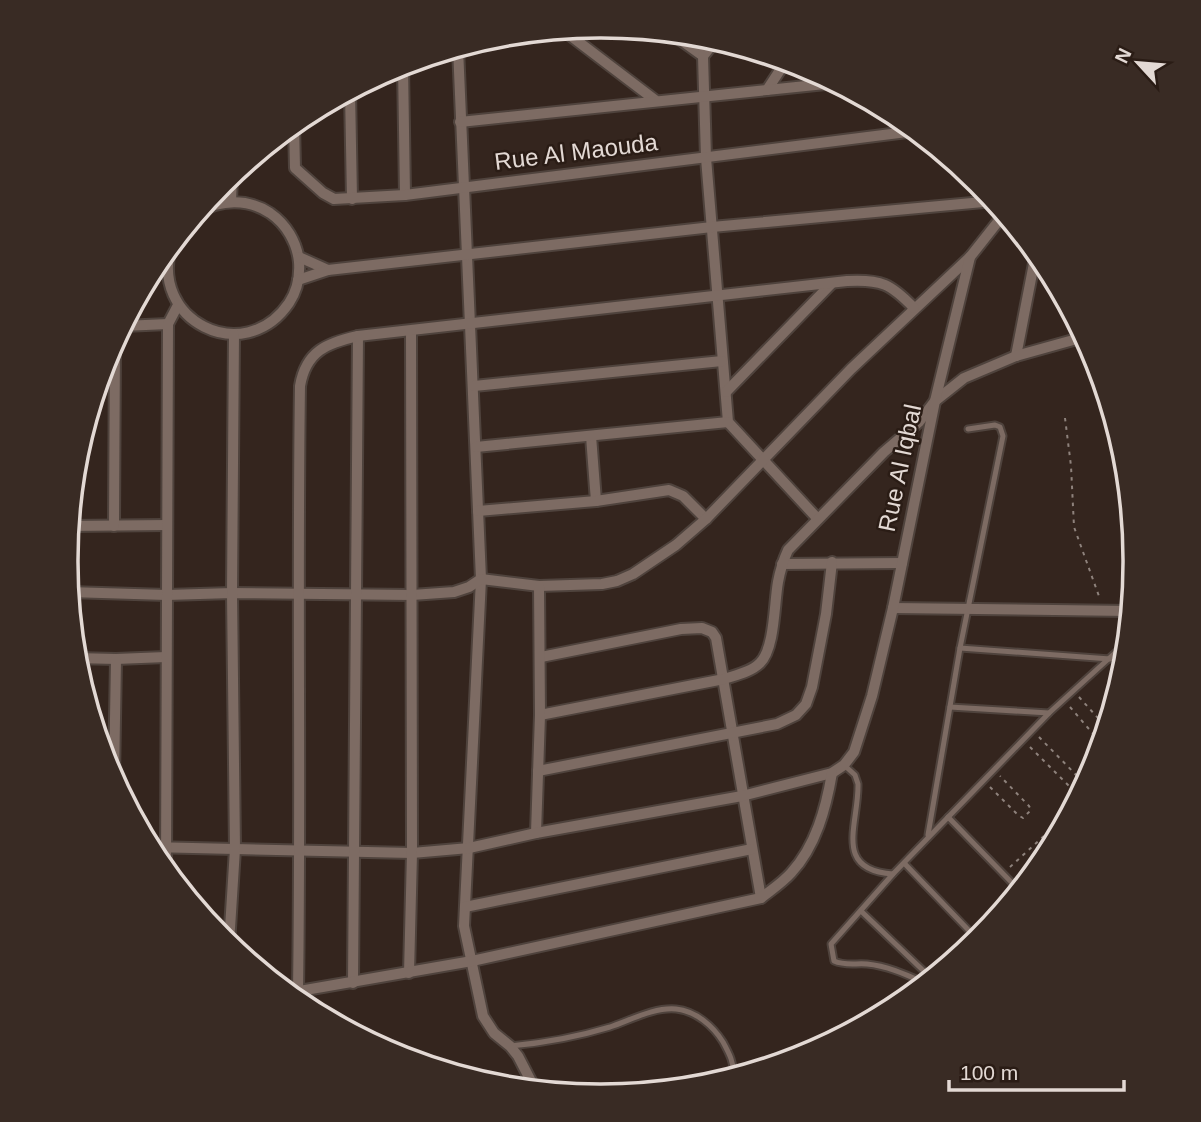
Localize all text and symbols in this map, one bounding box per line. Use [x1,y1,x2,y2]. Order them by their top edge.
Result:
north arrow [1103,28,1173,98]
text: N [1111,45,1136,67]
street label: Rue Al Maouda [493,128,660,175]
street label: Rue Al Iqbal [873,402,926,534]
scale bar [949,1048,1124,1092]
text: 100 m [960,1061,1018,1084]

